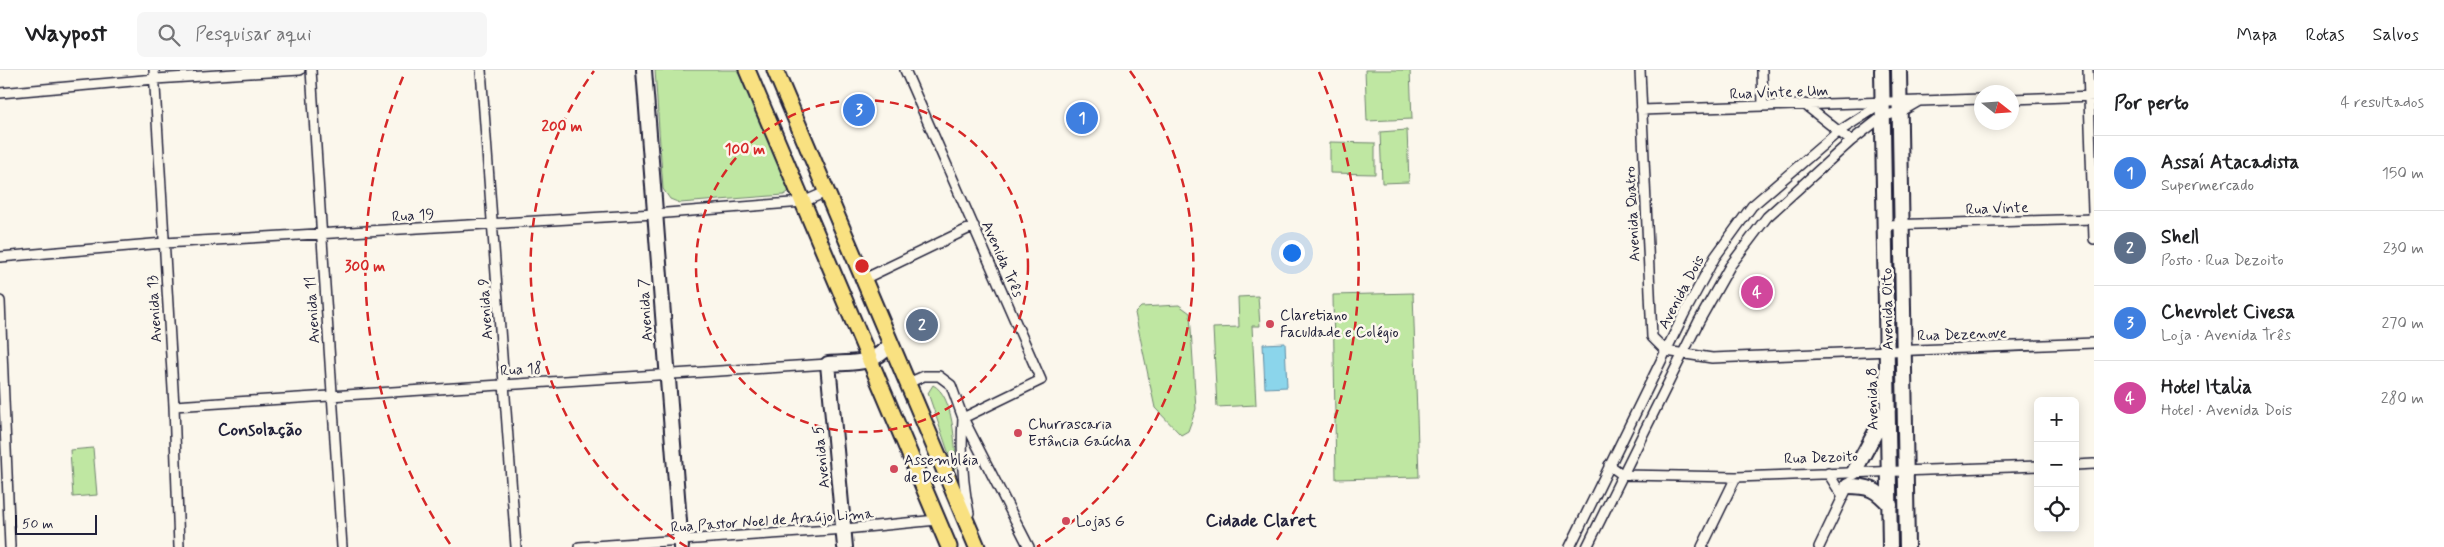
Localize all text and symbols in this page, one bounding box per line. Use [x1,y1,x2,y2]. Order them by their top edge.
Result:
search box [137,12,487,57]
text: Waypost [25,19,107,50]
icon: search [155,21,183,49]
text: Pesquisar aqui [195,22,312,47]
text: Mapa [2236,23,2277,47]
text: Rotas [2305,23,2345,47]
text: Salvos [2373,23,2419,47]
street label: Rua Vinte e Um [1729,81,1829,105]
north arrow [1974,85,2019,130]
text: Por perto [2114,89,2189,117]
pin: 3 [843,91,875,129]
text: 4 resultados [2340,92,2424,113]
pin: 1 [1066,99,1098,137]
text: 200 m [542,117,583,137]
text: 100 m [725,140,765,160]
text: Assaí Atacadista [2161,150,2299,175]
text: 1 [2126,163,2134,184]
text: 150 m [2382,163,2424,184]
street label: Avenida Quatro [1621,166,1645,262]
text: Supermercado [2161,175,2254,196]
street label: Rua Vinte [1965,198,2029,220]
street label: Rua 19 [391,205,435,227]
street label: Avenida Três [976,218,1028,301]
text: Shell [2161,225,2199,250]
text: 2 [2126,238,2134,259]
text: 230 m [2383,238,2424,259]
your location [1279,240,1305,266]
text: Posto · Rua Dezoito [2161,250,2284,271]
street label: Avenida Dois [1654,252,1710,333]
text: 300 m [345,257,385,277]
centre of rings [853,257,871,275]
street label: Avenida Oito [1877,268,1899,350]
pin: 4 [1741,273,1773,311]
street label: Avenida 13 [143,275,167,343]
street label: Avenida 11 [301,276,325,344]
street label: Avenida 9 [474,277,498,340]
street label: Avenida 7 [634,278,658,342]
text: Chevrolet Civesa [2161,300,2295,325]
pin: 2 [906,306,938,344]
place label: Claretiano Faculdade e Colégio [1280,306,1399,343]
text: 3 [2126,313,2134,334]
text: 270 m [2381,313,2424,334]
marker: Claretiano Faculdade e Colégio [1264,318,1276,330]
street label: Rua Dezenove [1917,323,2007,347]
text: Loja · Avenida Três [2161,325,2291,346]
street label: Rua 18 [500,359,543,381]
street label: Avenida 8 [1862,367,1884,431]
text: Hotel Italia [2161,375,2252,400]
text: 4 [2125,388,2135,409]
text: 280 m [2381,388,2424,409]
map controls [2034,397,2079,532]
button: + [2034,397,2079,442]
text: Hotel · Avenida Dois [2161,400,2292,421]
place label: Churrascaria Estância Gaúcha [1028,415,1132,452]
district label: Consolação [218,418,303,442]
street label: Avenida 5 [809,424,835,489]
marker: Churrascaria Estância Gaúcha [1012,427,1024,439]
button: − [2034,442,2079,487]
street label: Rua Dezoito [1784,447,1858,469]
place label: Assembléia de Deus [904,451,979,488]
marker: Assembléia de Deus [888,463,900,475]
button: locate [2034,487,2079,532]
street label: Rua Pastor Noel de Araújo Lima [670,504,875,538]
district label: Cidade Claret [1206,509,1317,533]
scale bar [15,512,98,535]
place label: Lojas G [1076,512,1125,532]
text: 50 m [22,515,53,533]
marker: Lojas G [1060,515,1072,527]

